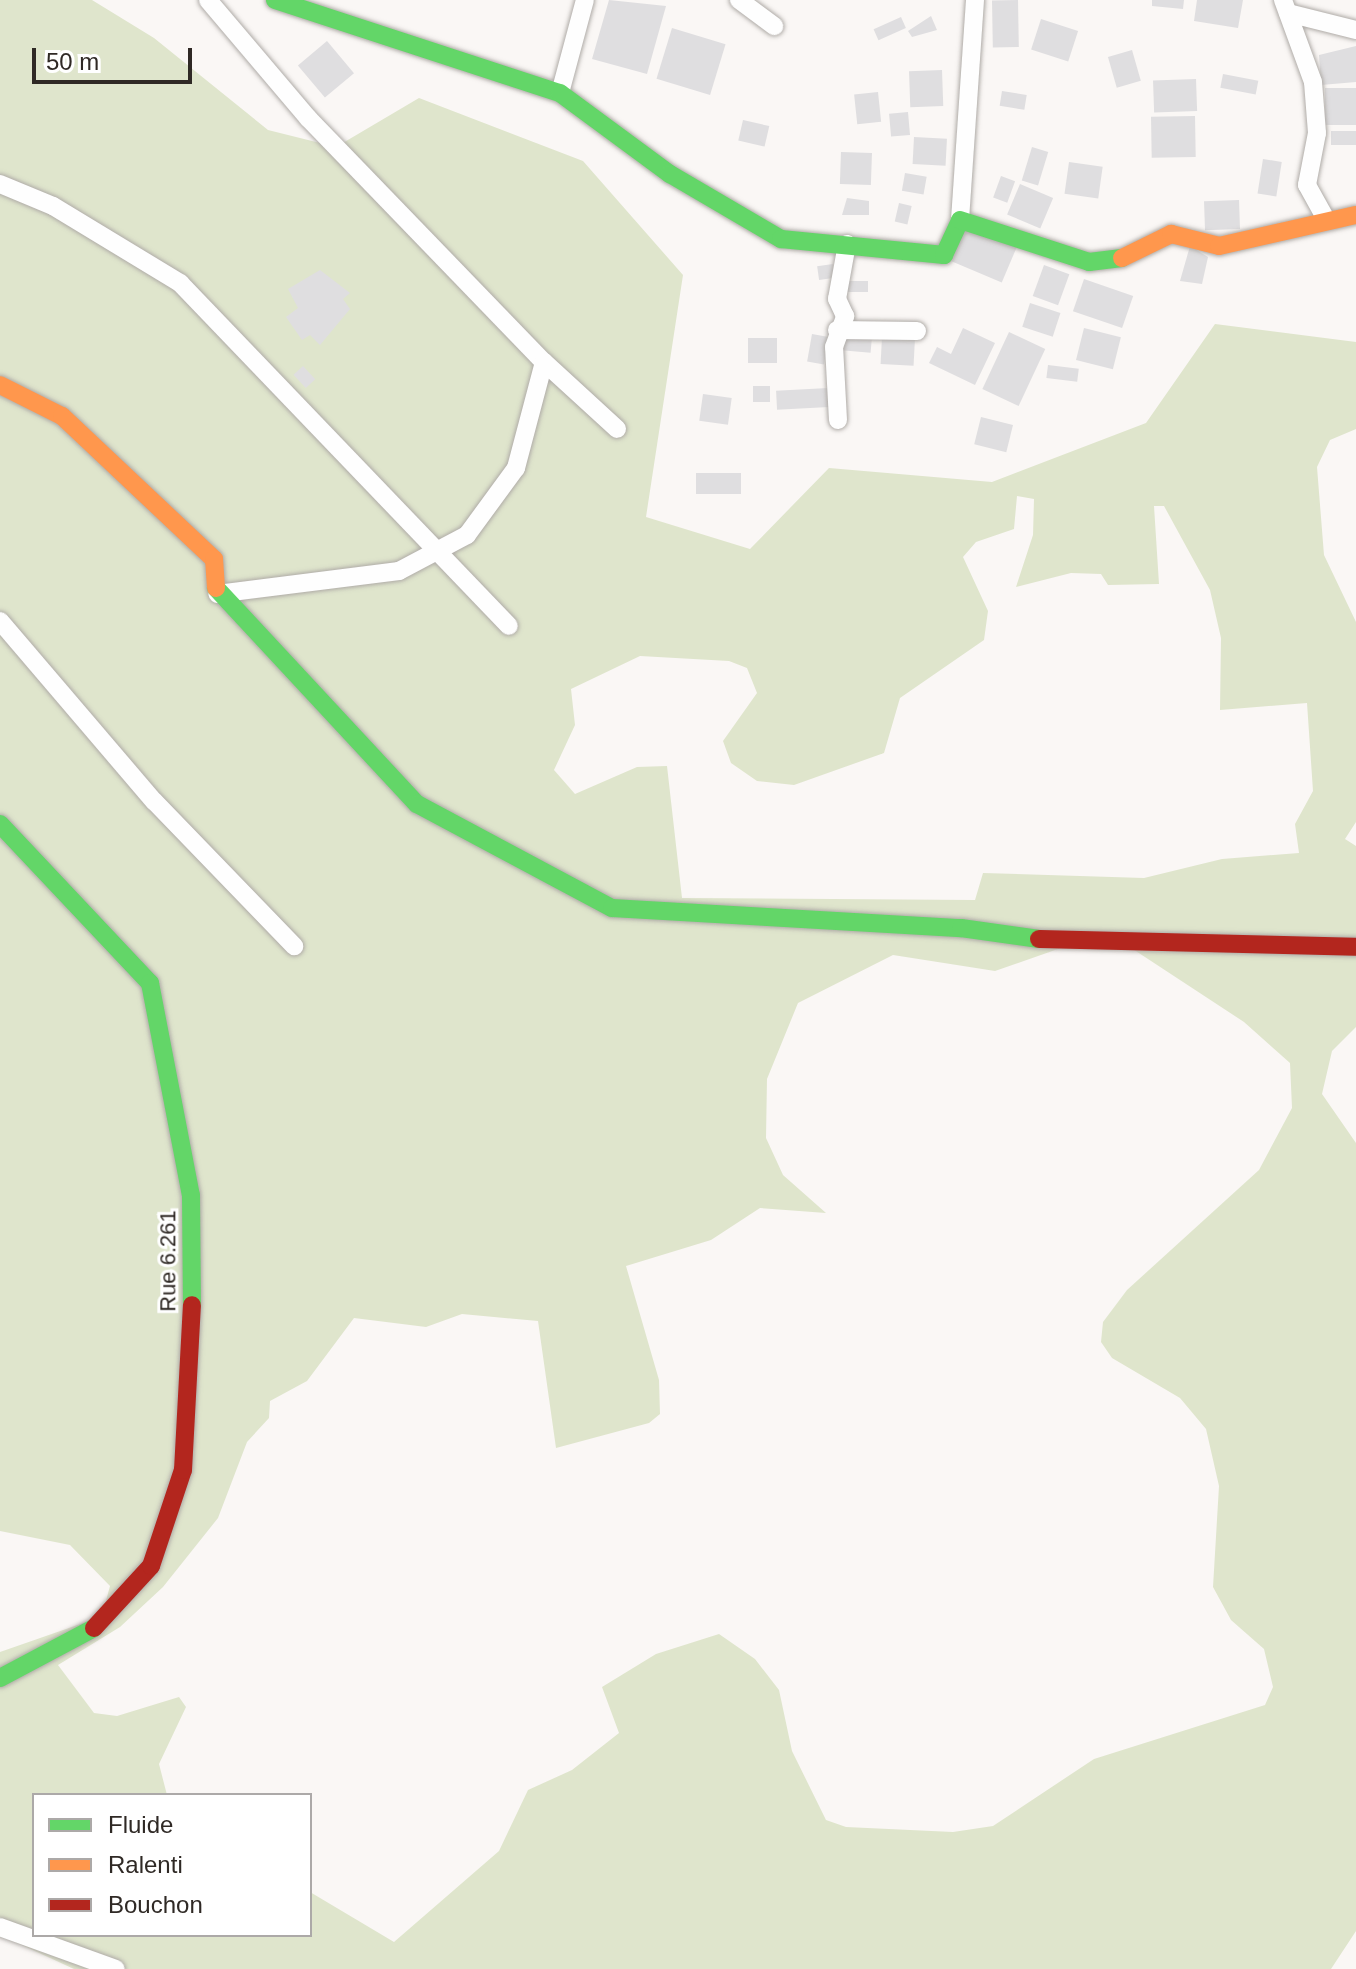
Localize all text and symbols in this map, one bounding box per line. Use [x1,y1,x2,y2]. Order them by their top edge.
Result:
scale bar [36,32,196,82]
text: 50 m [46,48,99,75]
street label: Rue 6.261 [155,1210,181,1312]
legend [32,1793,312,1937]
text: Fluide [108,1811,173,1838]
text: Ralenti [108,1851,183,1878]
text: Bouchon [108,1891,203,1918]

